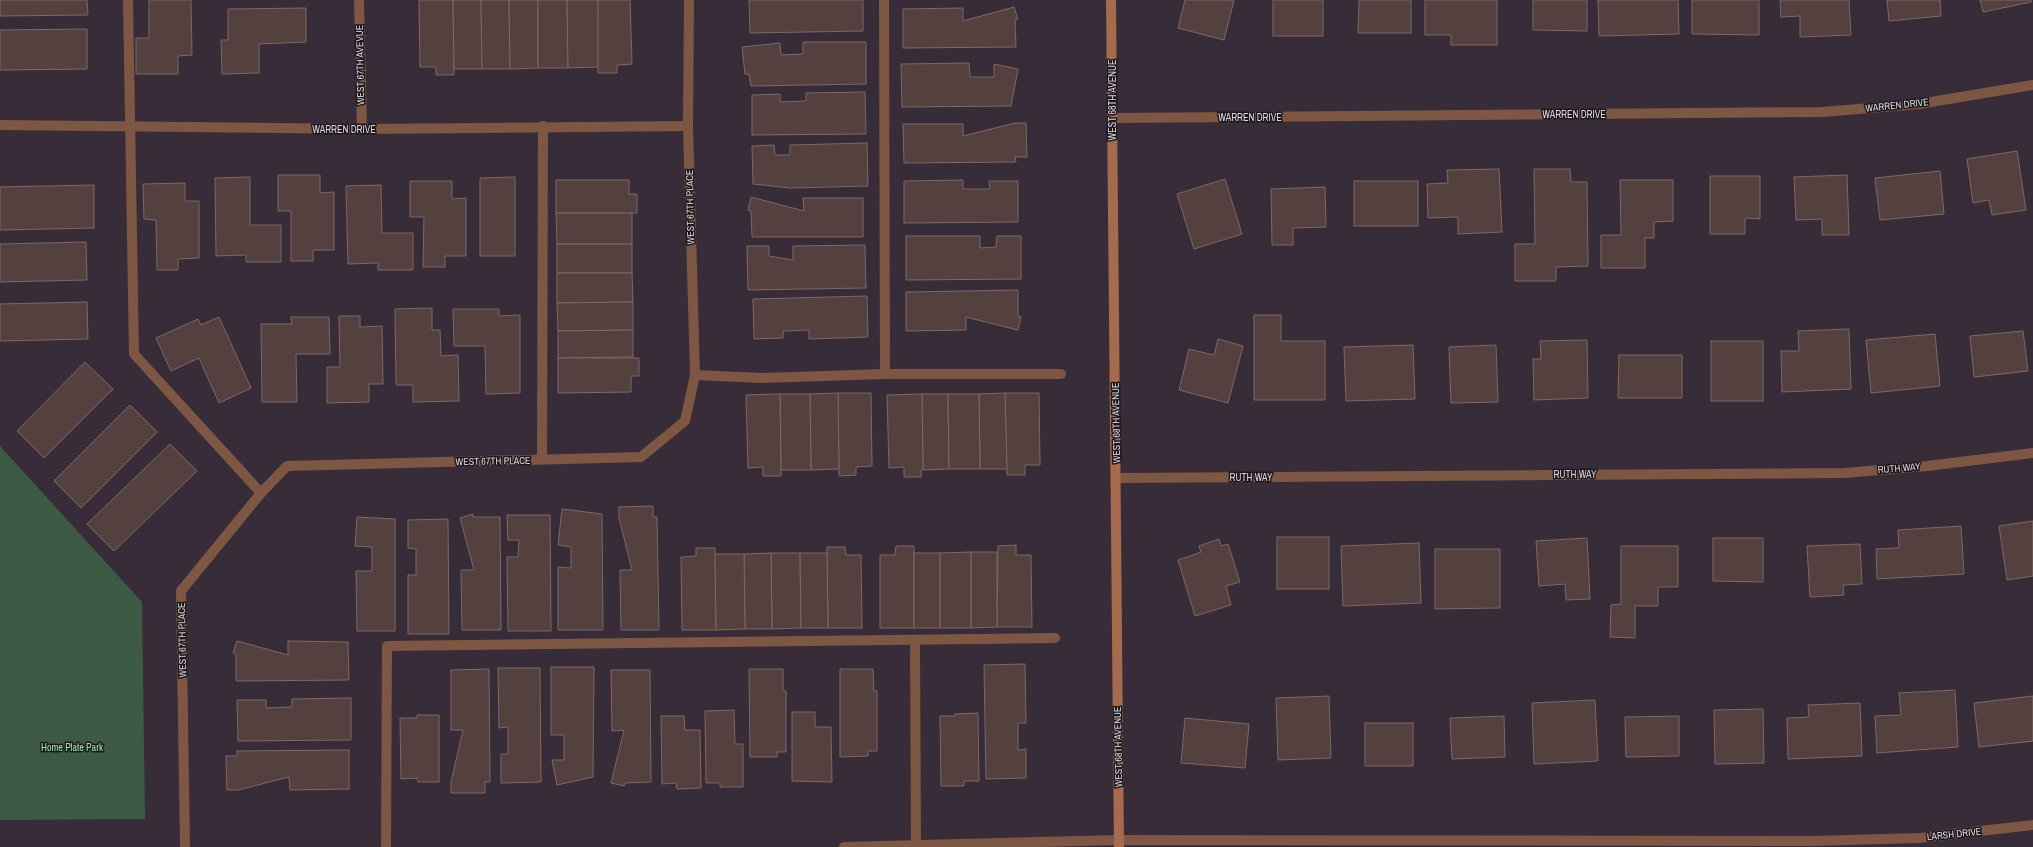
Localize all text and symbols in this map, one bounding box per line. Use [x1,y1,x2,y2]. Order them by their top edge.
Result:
street label: WEST 67TH AVEVUE [353,25,367,105]
street label: WEST 68TH AVENUE [1106,60,1119,140]
street label: WARREN DRIVE [1865,95,1929,115]
street label: WARREN DRIVE [1542,108,1606,121]
street label: WARREN DRIVE [1218,111,1282,124]
street label: WARREN DRIVE [312,123,376,136]
street label: WEST 67TH PLACE [683,169,697,245]
street label: WEST 68TH AVENUE [1109,382,1123,464]
street label: WEST 67TH PLACE [455,454,531,468]
street label: RUTH WAY [1877,460,1921,476]
street label: RUTH WAY [1554,468,1597,481]
street label: RUTH WAY [1230,471,1273,484]
street label: WEST 67TH PLACE [175,602,189,678]
street label: WEST 68TH AVENUE [1111,706,1125,788]
park label: Home Plate Park [41,741,104,754]
street label: LARSH DRIVE [1926,825,1982,843]

